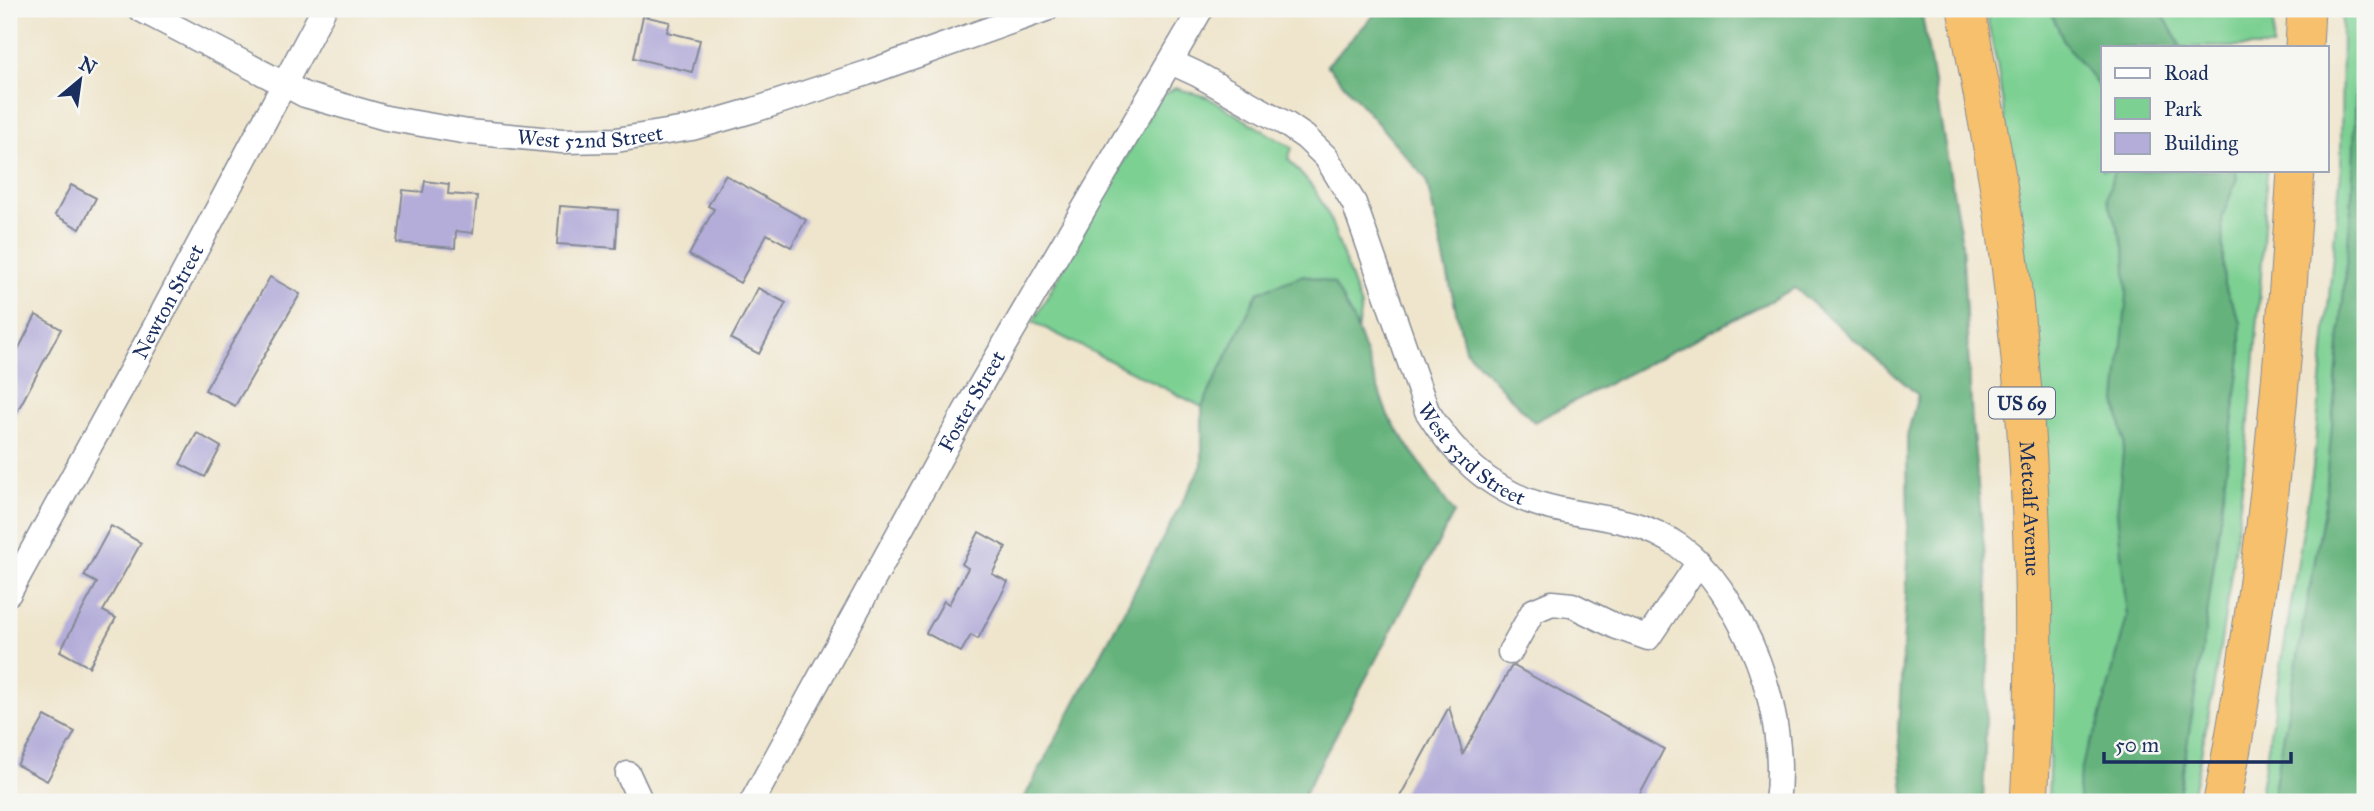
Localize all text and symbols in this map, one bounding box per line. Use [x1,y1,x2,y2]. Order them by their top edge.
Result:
north arrow [46,46,116,116]
legend [2101,46,2328,172]
text: N [75,52,101,80]
text: Road [2164,60,2209,86]
text: Park [2164,96,2202,122]
street label: West 52nd Street [516,120,665,154]
text: Building [2164,130,2238,156]
street label: Newton Street [127,239,210,364]
street label: Foster Street [933,345,1011,456]
road number: US 69 [1989,388,2055,418]
street label: West 53rd Street [1412,398,1530,511]
street label: Metcalf Avenue [2014,440,2046,577]
scale bar [2104,720,2292,764]
text: 50 m [2115,732,2160,758]

